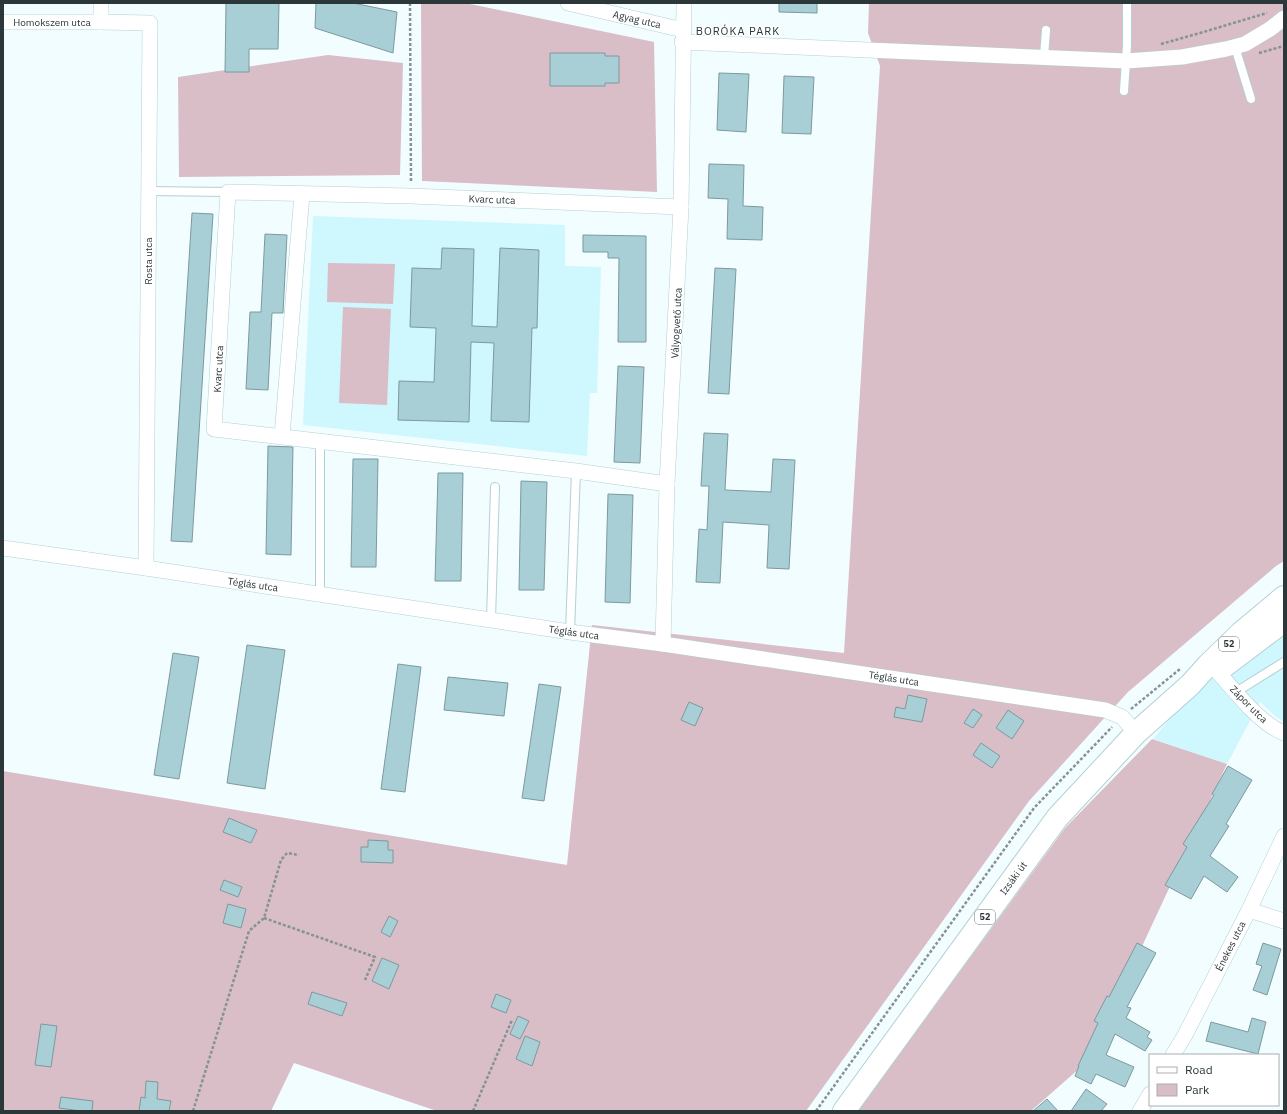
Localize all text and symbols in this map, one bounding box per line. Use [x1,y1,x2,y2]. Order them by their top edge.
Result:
street label: Agyag utca [612,8,663,31]
street label: Homokszem utca [13,16,91,29]
district label: BORÓKA PARK [696,24,780,38]
street label: Kvarc utca [468,192,516,207]
street label: Rosta utca [142,237,155,285]
street label: Vályogvető utca [668,287,685,359]
street label: Kvarc utca [211,345,226,393]
street label: Téglás utca [227,575,280,595]
street label: Téglás utca [548,623,601,643]
road number: 52 [1219,637,1239,651]
street label: Téglás utca [868,668,921,689]
street label: Zápor utca [1227,683,1271,726]
street label: Izsáki út [997,859,1030,898]
road number: 52 [975,910,995,924]
street label: Énekes utca [1212,918,1249,973]
legend [1149,1054,1279,1106]
text: Road [1185,1062,1213,1077]
text: Park [1185,1082,1210,1097]

